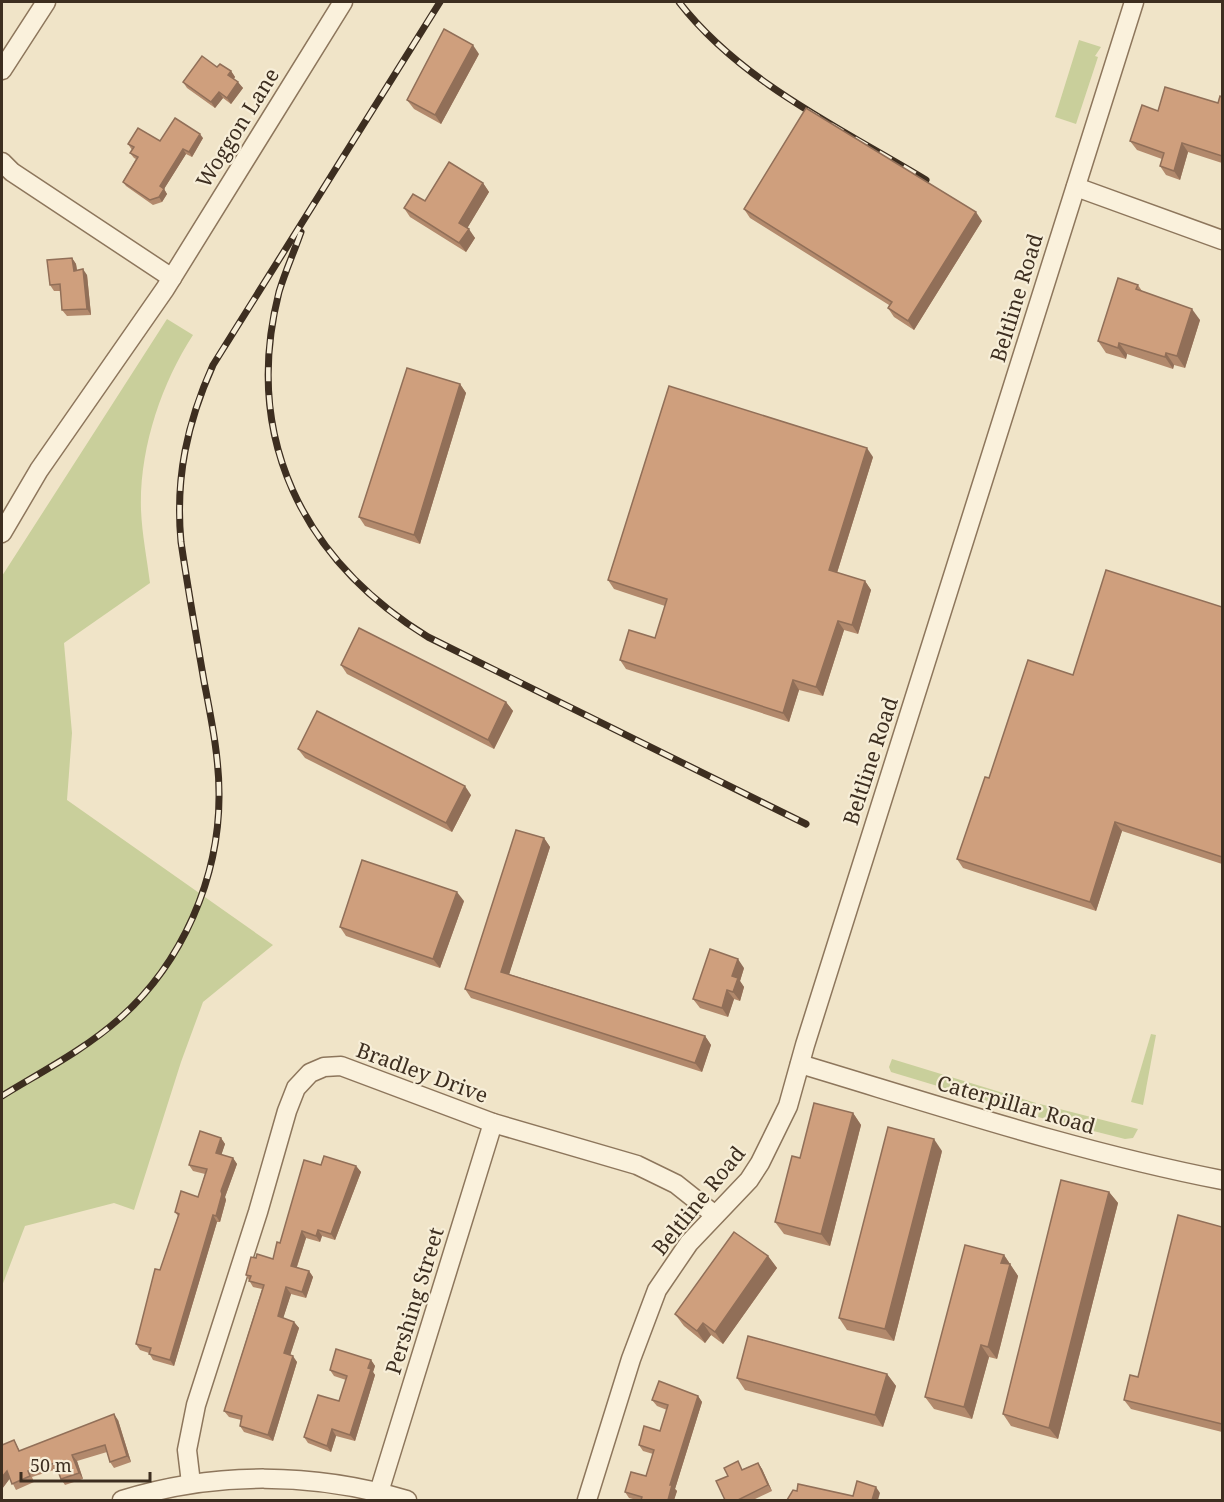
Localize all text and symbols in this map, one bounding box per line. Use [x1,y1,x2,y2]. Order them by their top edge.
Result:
street label: Woggon Lane [189,62,285,193]
street label: Beltline Road [983,230,1049,365]
street label: Beltline Road [836,693,904,828]
street label: Bradley Drive [353,1035,492,1109]
street label: Caterpillar Road [934,1068,1099,1140]
street label: Beltline Road [646,1140,751,1261]
street label: Pershing Street [378,1224,450,1378]
scale bar [21,1445,150,1483]
text: 50 m [30,1453,72,1477]

